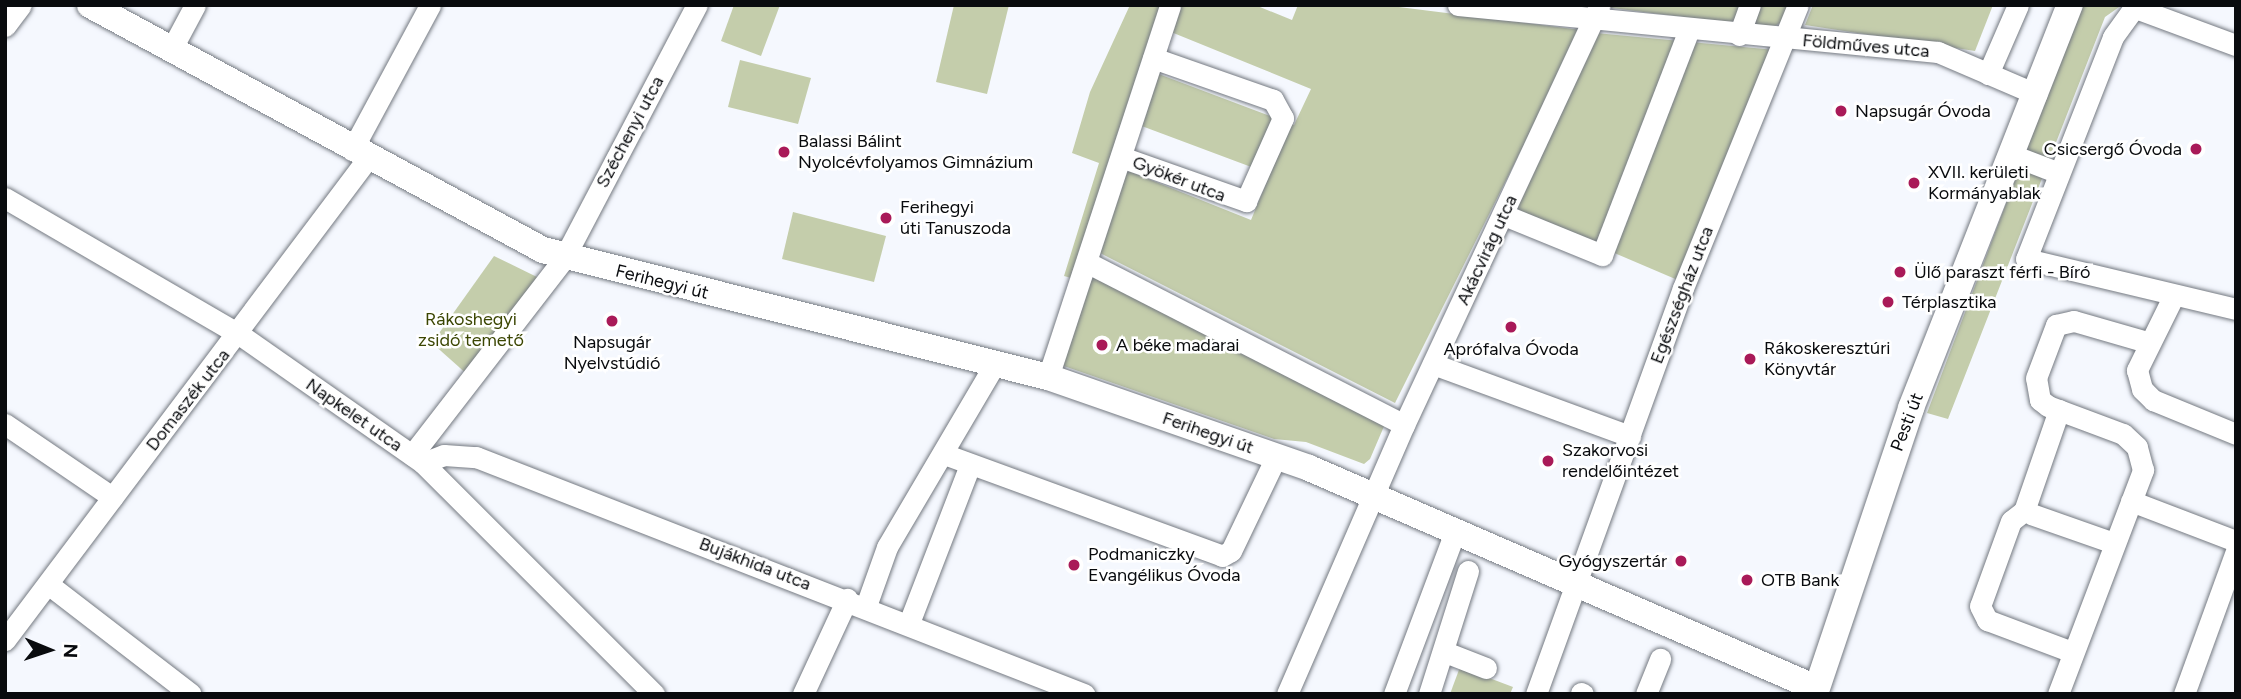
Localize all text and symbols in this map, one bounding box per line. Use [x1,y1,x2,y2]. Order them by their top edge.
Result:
street label: Földműves utca [1802,30,1930,62]
street label: Széchenyi utca [592,73,668,191]
place label: Napsugár Óvoda [1855,100,1991,122]
marker: Napsugár Óvoda [1833,103,1849,119]
place label: Balassi Bálint Nyolcévfolyamos Gimnázium [798,131,1033,174]
place label: Csicsergő Óvoda [2044,138,2182,160]
marker: Csicsergő Óvoda [2188,141,2204,157]
marker: Balassi Bálint Nyolcévfolyamos Gimnázium [776,144,792,160]
street label: Gyökér utca [1129,151,1229,207]
place label: XVII. kerületi Kormányablak [1928,162,2041,204]
marker: XVII. kerületi Kormányablak [1906,175,1922,191]
street label: Akácvirág utca [1452,192,1522,308]
place label: Ferihegyi úti Tanuszoda [900,197,1011,240]
marker: Ferihegyi úti Tanuszoda [878,210,894,226]
street label: Egészségház utca [1646,223,1718,367]
street label: Ferihegyi út [613,260,711,304]
place label: Ülő paraszt férfi - Bíró [1914,261,2091,283]
marker: Ülő paraszt férfi - Bíró [1892,264,1908,280]
place label: Térplasztika [1902,291,1996,313]
marker: Térplasztika [1880,294,1896,310]
park label: Rákoshegyi zsidó temető [418,309,524,352]
marker: Napsugár Nyelvstúdió [604,313,620,329]
marker: Aprófalva Óvoda [1503,319,1519,335]
place label: Napsugár Nyelvstúdió [564,332,660,374]
place label: A béke madarai [1116,334,1240,356]
marker: A béke madarai [1094,337,1110,353]
place label: Aprófalva Óvoda [1443,338,1579,360]
place label: Rákoskeresztúri Könyvtár [1764,338,1890,380]
street label: Domaszék utca [142,345,234,455]
marker: Rákoskeresztúri Könyvtár [1742,351,1758,367]
street label: Napkelet utca [302,374,406,456]
street label: Pesti út [1886,390,1928,454]
street label: Ferihegyi út [1160,407,1256,459]
place label: Szakorvosi rendelőintézet [1562,440,1679,482]
marker: Szakorvosi rendelőintézet [1540,453,1556,469]
street label: Bujákhida utca [696,533,814,595]
place label: Podmaniczky Evangélikus Óvoda [1088,544,1240,586]
place label: Gyógyszertár [1558,550,1667,572]
marker: Gyógyszertár [1673,553,1689,569]
marker: Podmaniczky Evangélikus Óvoda [1066,557,1082,573]
place label: OTB Bank [1761,569,1839,591]
marker: OTB Bank [1739,572,1755,588]
north arrow [14,615,84,685]
text: N [59,643,82,658]

